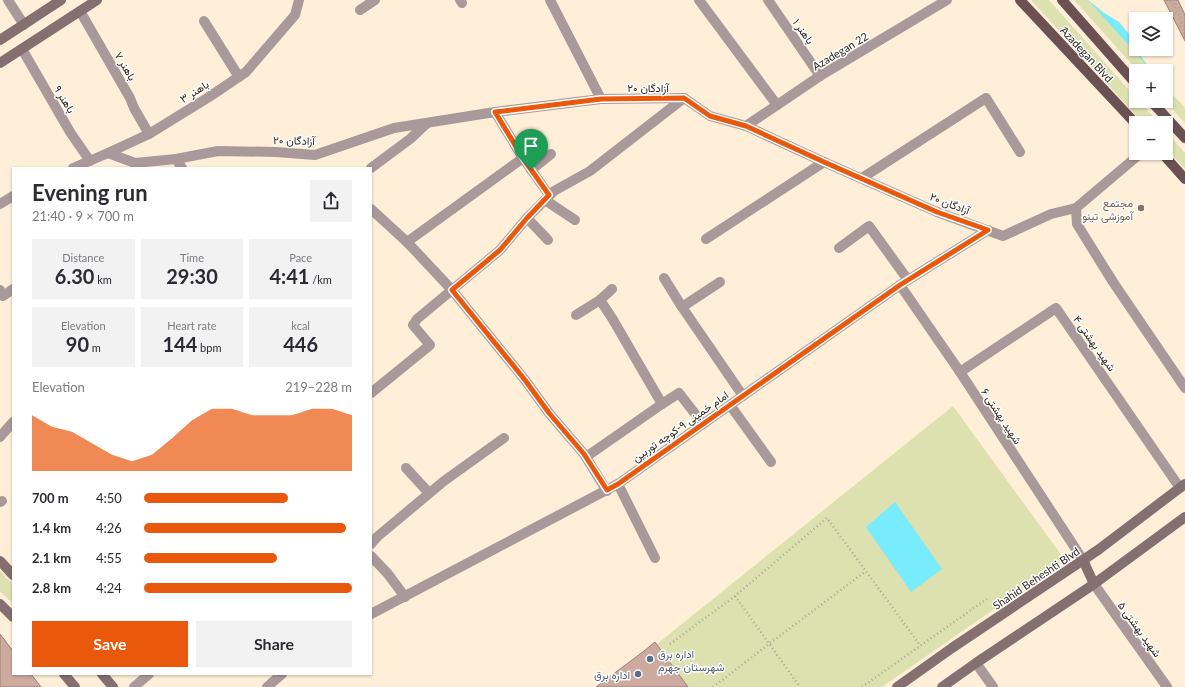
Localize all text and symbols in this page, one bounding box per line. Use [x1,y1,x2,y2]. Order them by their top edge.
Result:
map controls [1129,12,1173,160]
button: layers [1129,12,1173,56]
street label: باهنر ۱ [790,16,817,47]
street label: َAzadegan Blvd [1058,24,1116,84]
street label: Azadegan 22 [810,29,870,73]
street label: باهنر ۷ [112,49,139,83]
button: + [1129,64,1173,108]
street label: باهنر ۳ [177,77,211,106]
street label: آزادگان ۲۰ [627,81,670,95]
street label: باهنر ۹ [51,83,78,116]
button: − [1129,116,1173,160]
pin [514,129,548,170]
street label: آزادگان ۲۰ [273,133,316,148]
icon: arrive [520,135,542,157]
text: Evening run [32,179,148,206]
button: share [310,180,352,222]
street label: آزادگان ۲۰ [928,189,973,218]
place label: مجتمع آموزشی تینو [1082,196,1134,223]
marker: مجتمع آموزشی تینو [1136,203,1146,213]
text: 21:40 · 9 × 700 m [32,208,134,224]
text: Distance [62,251,104,264]
text: Time [180,251,204,264]
text: Pace [289,251,312,264]
text: 6.30 [55,264,94,288]
text: 29:30 [166,264,218,288]
text: 4:41 [269,264,309,288]
text: km [94,273,112,286]
text: /km [309,273,332,286]
street label: شهید بهشتی ۴ [1070,313,1119,374]
text: Elevation [61,319,106,332]
text: Heart rate [167,319,217,332]
text: kcal [291,319,310,332]
text: 90 [66,332,89,356]
text: 144 [162,332,197,356]
text: 446 [283,332,318,356]
text: m [89,341,101,354]
text: bpm [197,341,222,354]
text: Elevation [32,379,85,395]
text: 219–228 m [285,379,352,395]
street label: شهید بهشتی ۶ [978,386,1025,447]
street label: امام خمینی ۹-کوچه توربین [629,388,732,466]
text: 700 m [32,490,69,506]
text: 4:50 [96,490,122,506]
text: 1.4 km [32,520,71,536]
text: 4:26 [96,520,122,536]
street label: Shahid Beheshti Blvd [990,544,1082,612]
text: 2.1 km [32,550,71,566]
text: 4:55 [96,550,122,566]
text: 2.8 km [32,580,71,596]
text: 4:24 [96,580,122,596]
street label: شهید بهشتی ۵ [1115,599,1165,660]
button: Save [32,621,188,667]
button: Share [196,621,352,667]
place label: اداره برق شهرستان جهرم [658,647,725,675]
marker: اداره برق شهرستان جهرم [645,654,655,664]
place label: اداره برق [594,668,630,682]
marker: اداره برق [633,669,643,679]

